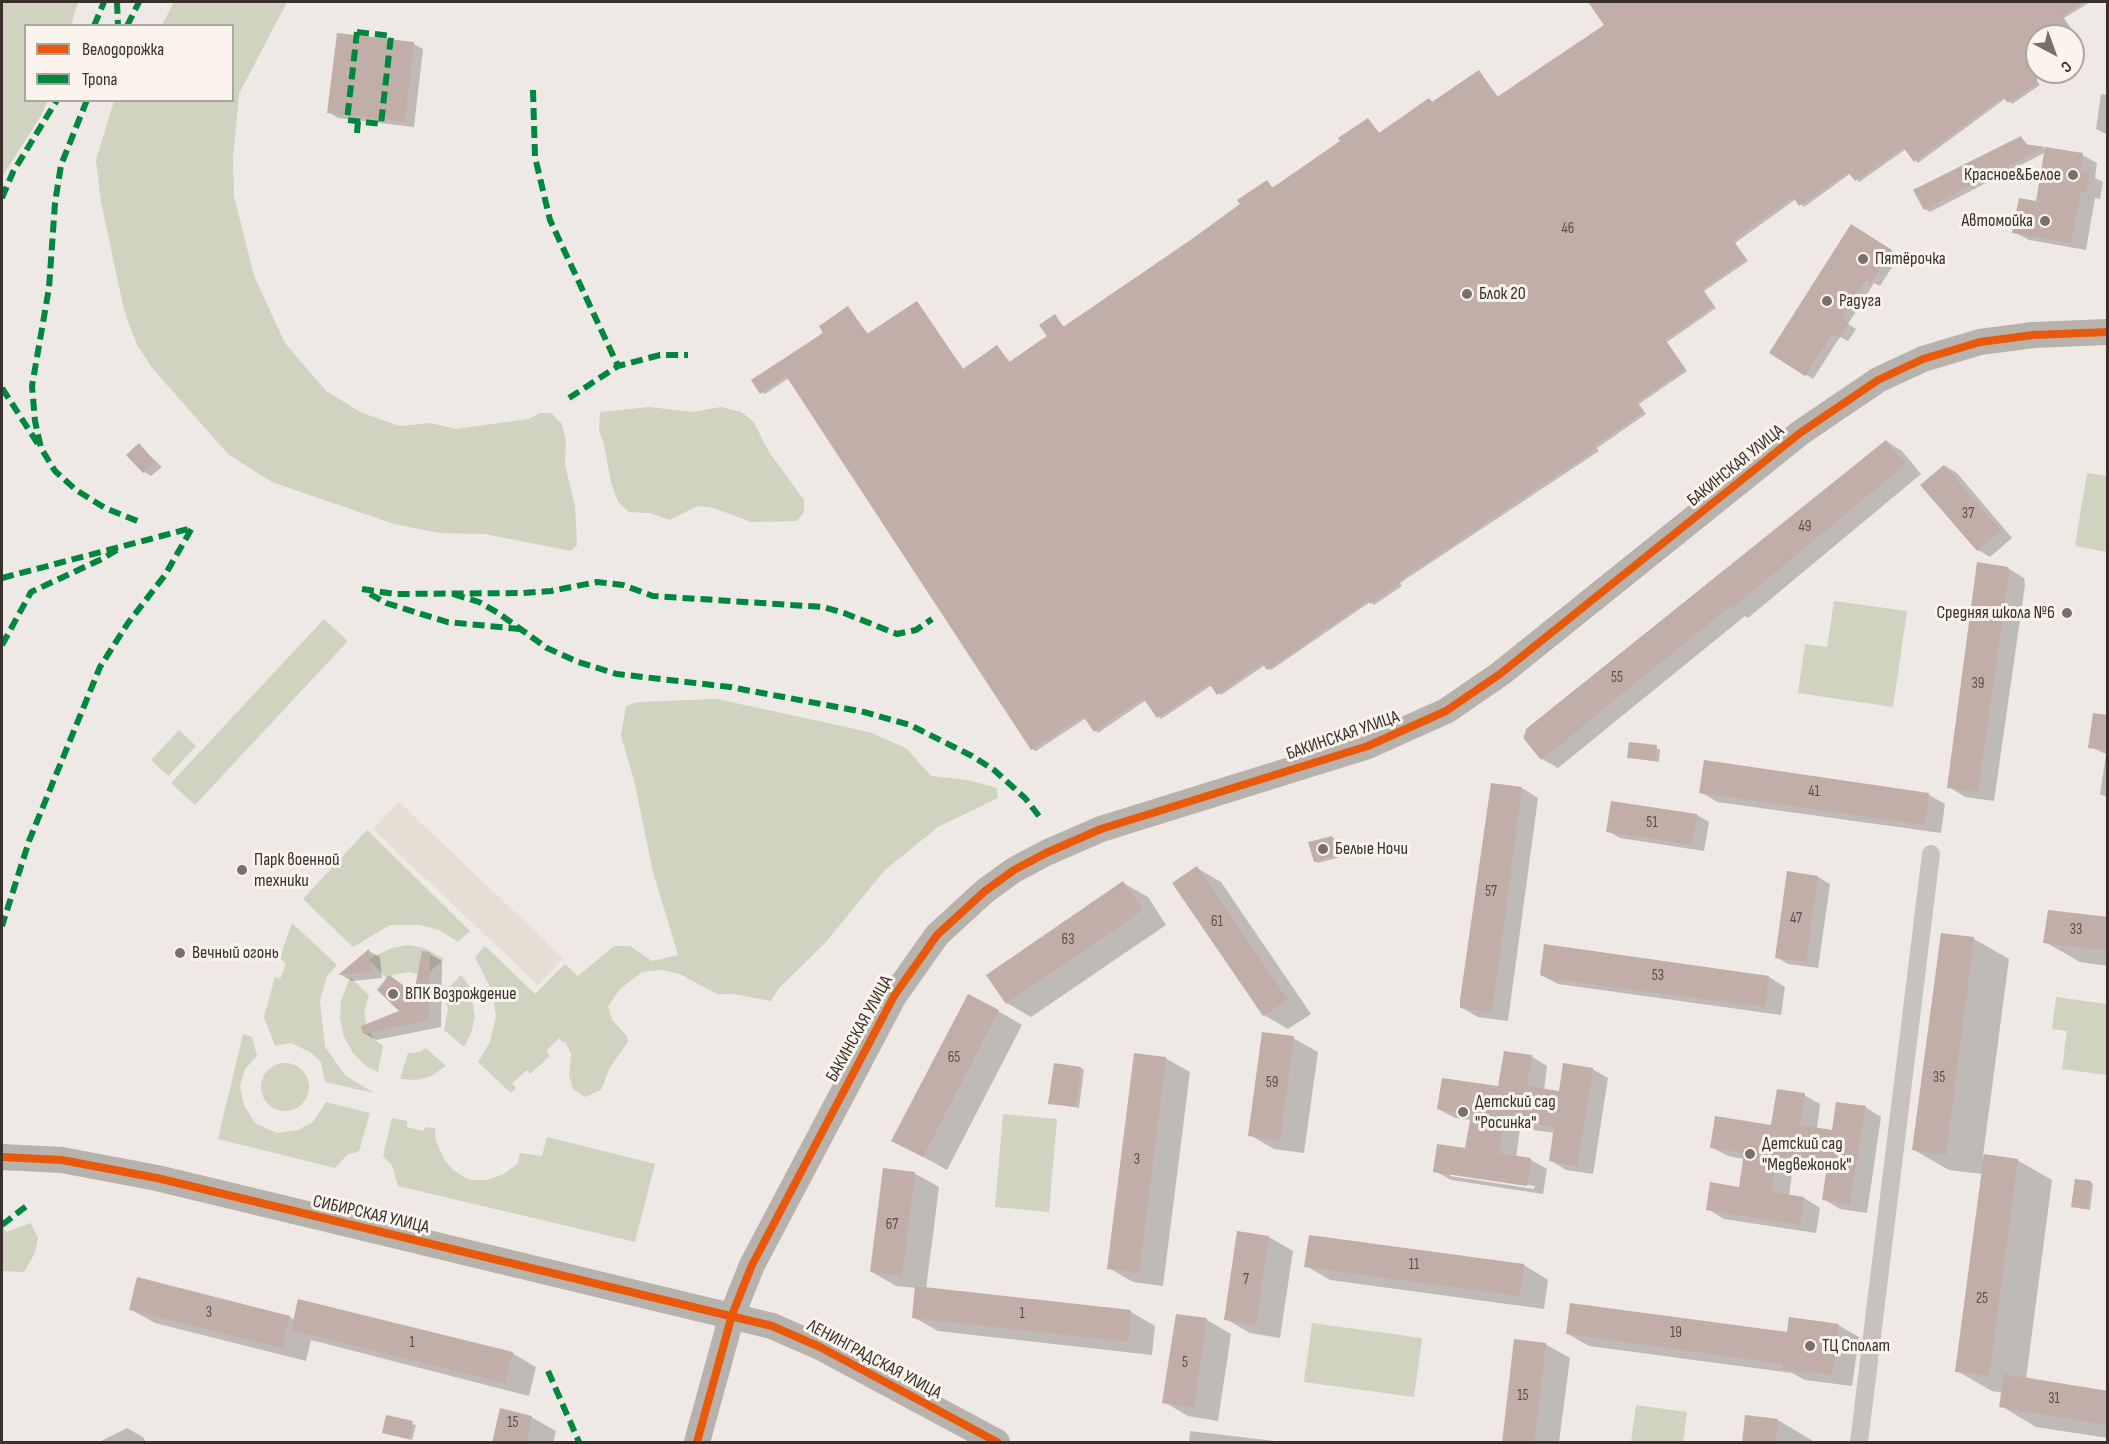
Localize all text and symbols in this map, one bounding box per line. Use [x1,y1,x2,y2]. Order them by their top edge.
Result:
legend [24,24,234,102]
north arrow [2025,24,2085,84]
text: Велодорожка [82,39,164,60]
text: С [2056,57,2075,76]
text: Тропа [82,69,118,90]
place label: Красное&Белое [1964,164,2061,186]
marker: Красное&Белое [2066,168,2080,182]
place label: Автомойка [1961,210,2033,232]
marker: Автомойка [2038,214,2052,228]
house number: 46 [1562,220,1574,238]
place label: Пятёрочка [1875,248,1946,270]
marker: Пятёрочка [1856,252,1870,266]
place label: Блок 20 [1479,283,1526,305]
marker: Блок 20 [1460,287,1474,301]
place label: Радуга [1839,290,1881,312]
marker: Радуга [1820,294,1834,308]
street label: БАКИНСКАЯ УЛИЦА [1683,420,1789,512]
house number: 37 [1962,505,1974,523]
house number: 49 [1799,518,1811,536]
place label: Средняя школа №6 [1936,602,2055,624]
marker: Средняя школа №6 [2060,606,2074,620]
house number: 55 [1611,669,1623,687]
house number: 39 [1972,675,1984,693]
street label: БАКИНСКАЯ УЛИЦА [1284,707,1402,765]
house number: 41 [1808,783,1820,801]
house number: 51 [1646,814,1658,832]
place label: Белые Ночи [1335,838,1408,860]
marker: Белые Ночи [1316,842,1330,856]
place label: Парк военной техники [254,849,339,892]
marker: Парк военной техники [235,863,249,877]
house number: 57 [1485,883,1497,901]
house number: 47 [1790,910,1802,928]
house number: 61 [1211,913,1223,931]
house number: 33 [2070,921,2082,939]
house number: 63 [1062,931,1074,949]
place label: Вечный огонь [192,942,279,964]
marker: Вечный огонь [173,946,187,960]
house number: 53 [1652,967,1664,985]
street label: БАКИНСКАЯ УЛИЦА [822,972,898,1086]
place label: ВПК Возрождение [405,983,516,1005]
marker: ВПК Возрождение [386,987,400,1001]
house number: 65 [948,1049,960,1067]
house number: 35 [1933,1069,1945,1087]
house number: 59 [1266,1074,1278,1092]
place label: Детский сад "Росинка" [1475,1091,1556,1134]
marker: Детский сад "Росинка" [1456,1105,1470,1119]
place label: Детский сад "Медвежонок" [1762,1133,1852,1176]
marker: Детский сад "Медвежонок" [1743,1147,1757,1161]
house number: 3 [1134,1151,1140,1169]
street label: СИБИРСКАЯ УЛИЦА [311,1191,431,1239]
house number: 67 [886,1216,898,1234]
house number: 11 [1409,1256,1419,1274]
house number: 7 [1243,1271,1249,1289]
house number: 25 [1976,1290,1988,1308]
house number: 3 [206,1304,212,1322]
house number: 1 [1019,1305,1025,1323]
street label: ЛЕНИНГРАДСКАЯ УЛИЦА [803,1315,945,1405]
house number: 19 [1670,1324,1682,1342]
house number: 1 [409,1334,415,1352]
place label: ТЦ Сполат [1822,1335,1890,1357]
marker: ТЦ Сполат [1803,1339,1817,1353]
house number: 5 [1182,1354,1188,1372]
house number: 15 [1517,1387,1529,1405]
house number: 31 [2048,1390,2060,1408]
house number: 15 [507,1414,519,1432]

